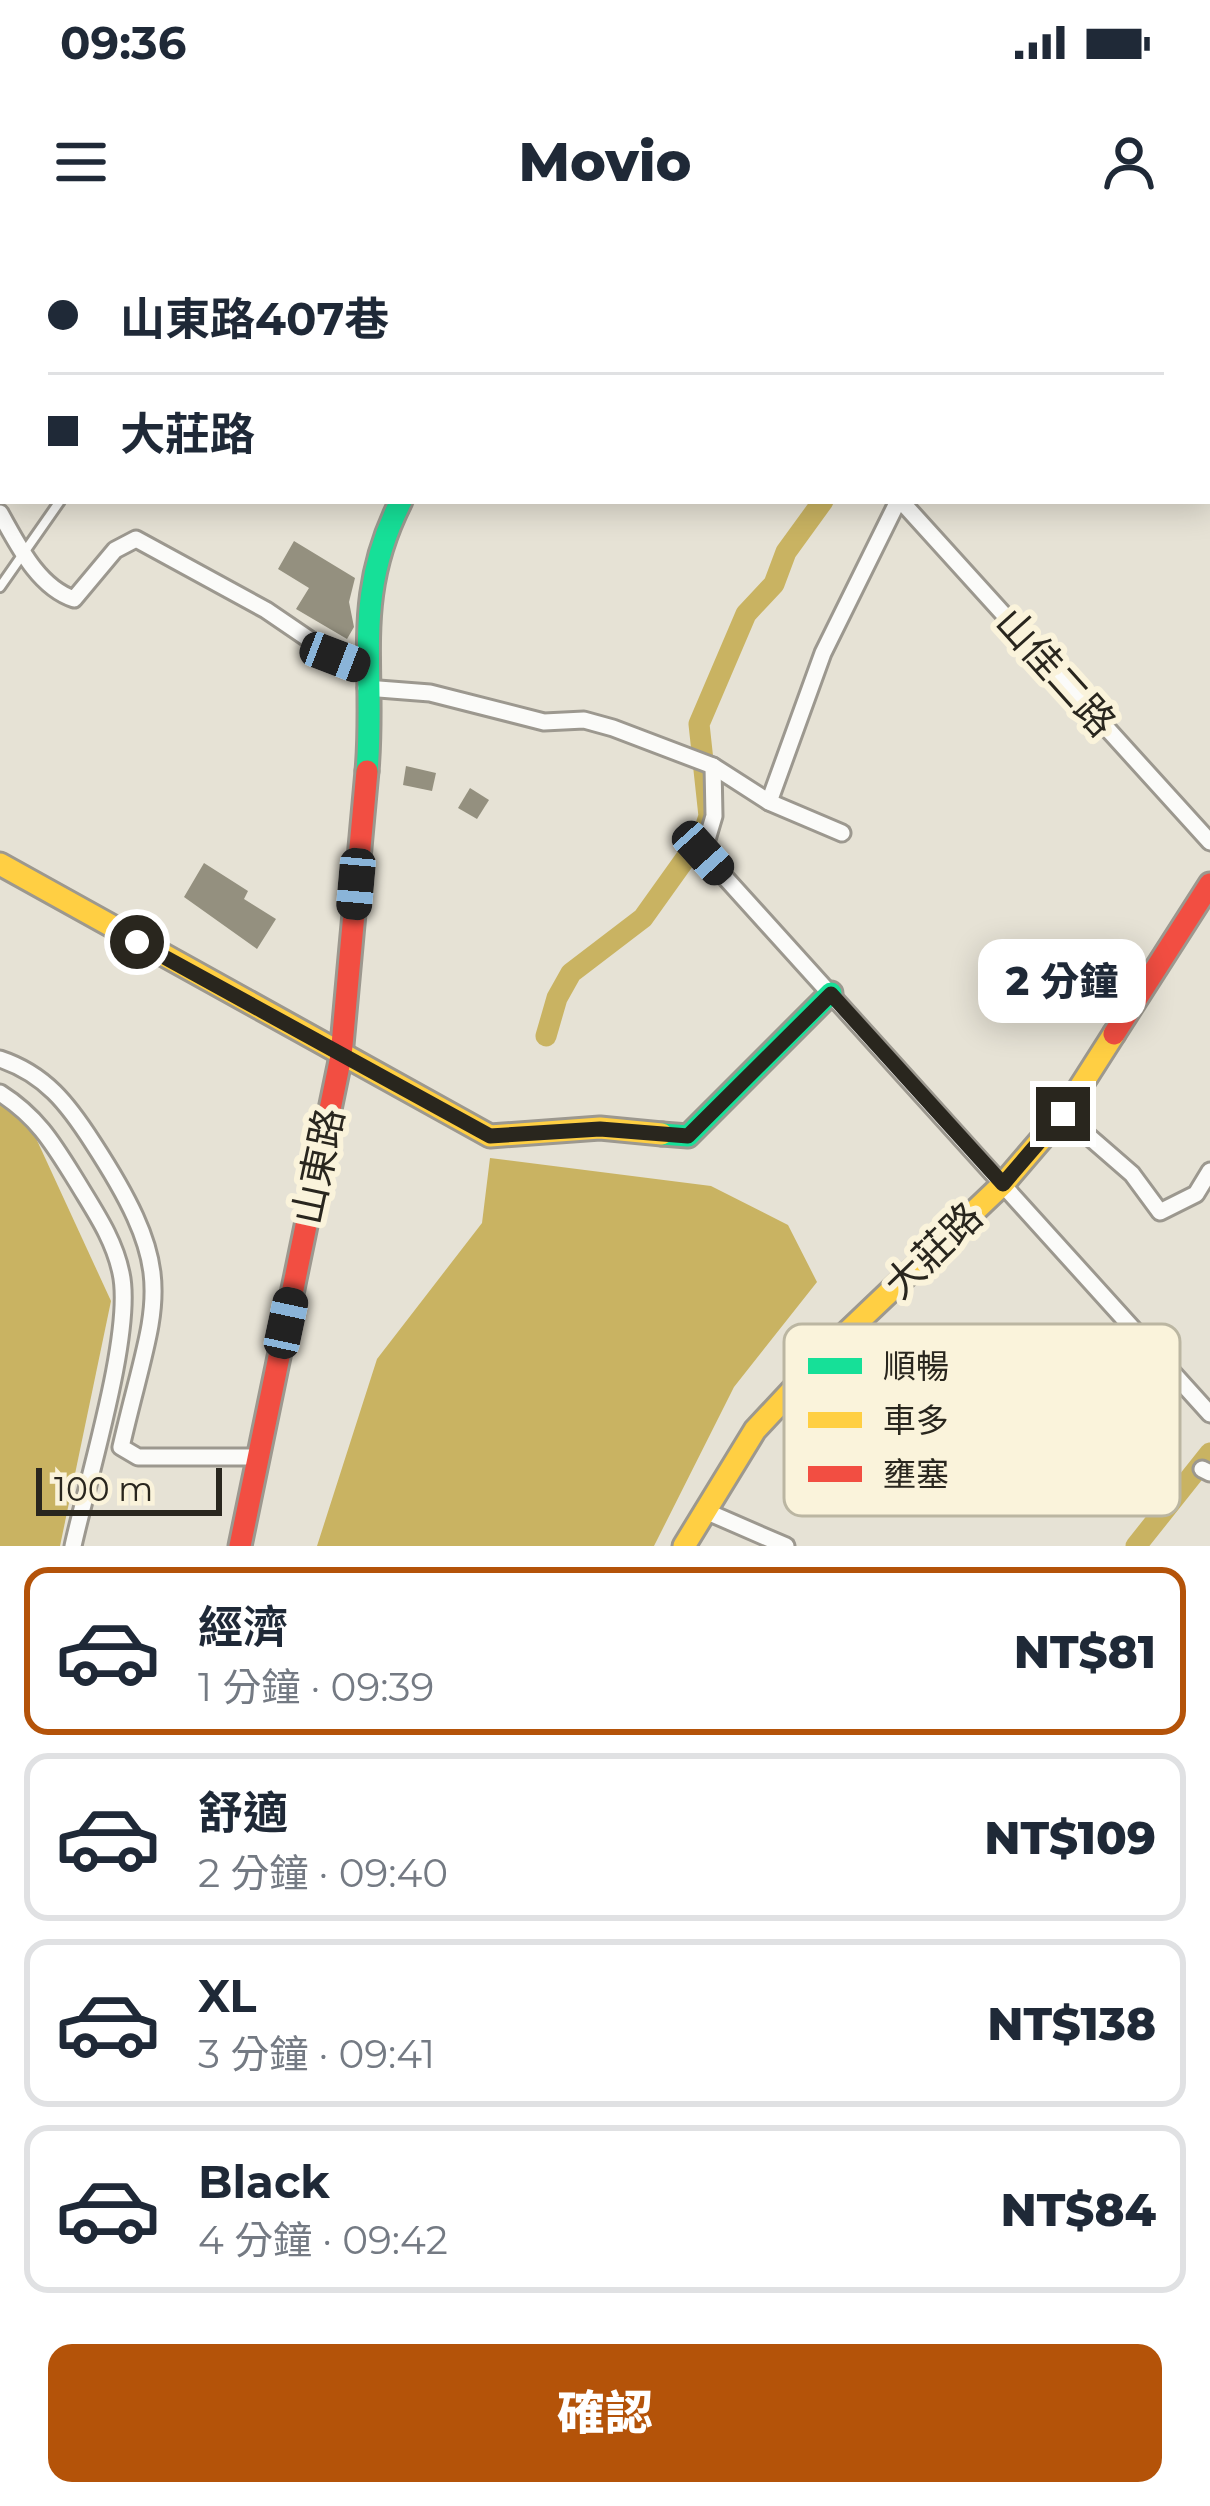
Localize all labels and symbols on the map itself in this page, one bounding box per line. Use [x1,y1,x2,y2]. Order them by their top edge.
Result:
street label: 山佳二路 [986,598,1126,746]
car [295,627,375,687]
car [666,814,740,892]
car [335,847,377,921]
route start [110,915,164,969]
callout: 2 分鐘 [979,940,1147,1024]
route end [1036,1087,1090,1141]
street label: 山東路 [282,1104,354,1228]
street label: 大莊路 [874,1192,992,1308]
car [261,1284,311,1362]
legend [784,1324,1180,1516]
text: 順暢 [883,1346,949,1386]
text: 車多 [883,1400,949,1440]
text: 壅塞 [883,1454,949,1494]
scale bar [36,1462,222,1515]

